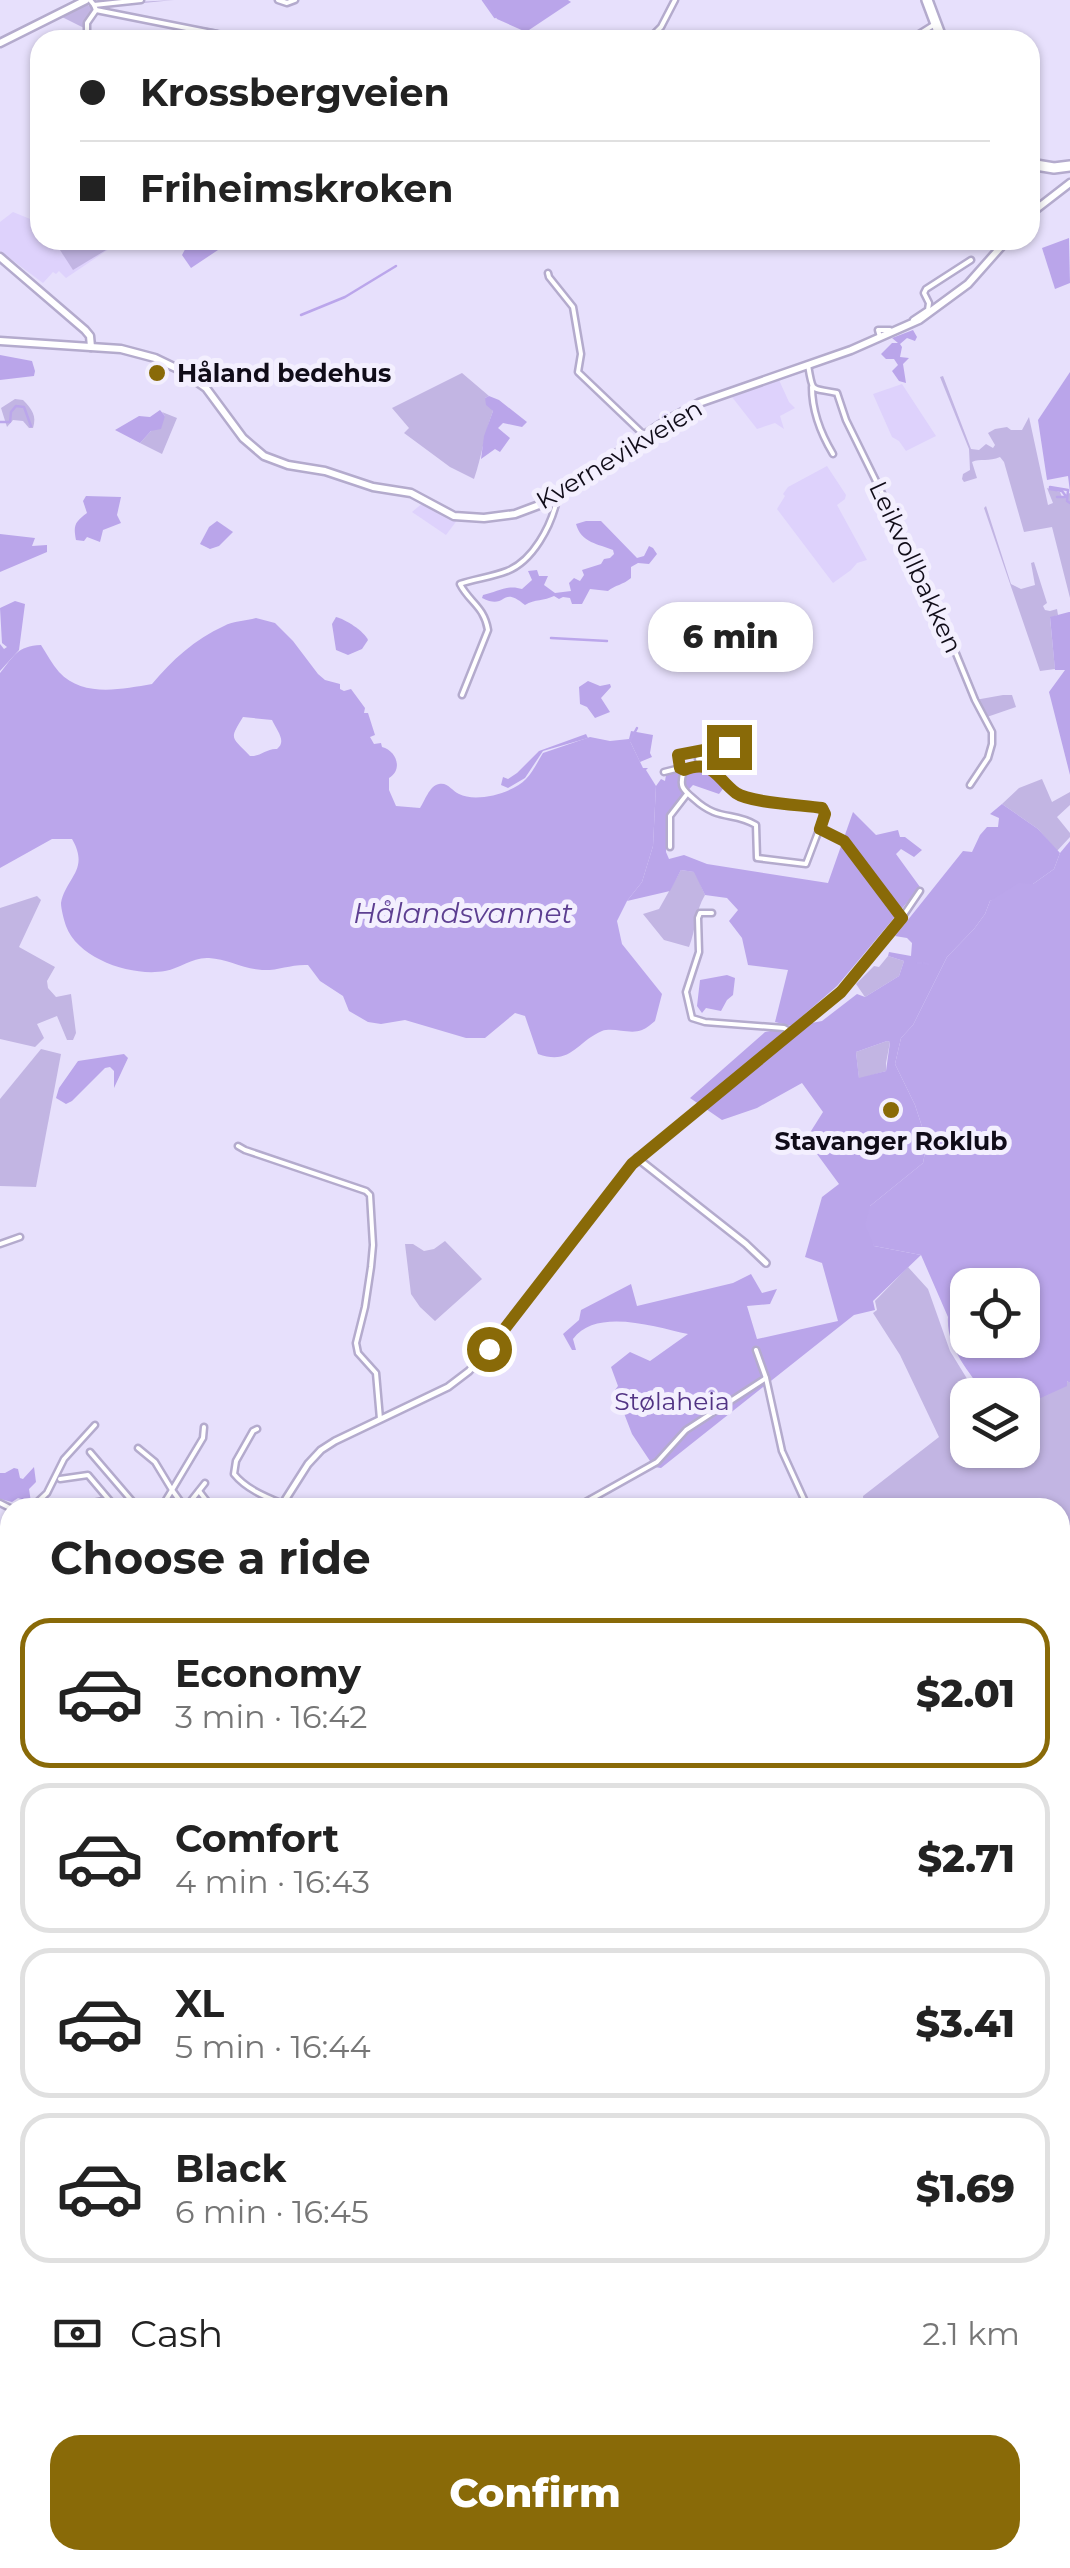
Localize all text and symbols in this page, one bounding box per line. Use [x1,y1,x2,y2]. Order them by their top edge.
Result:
text: Krossbergveien [140,69,450,116]
text: Friheimskroken [140,165,453,212]
place label: Håland bedehus [177,358,391,388]
marker: Håland bedehus [146,362,168,384]
street label: Kvernevikveien [531,393,707,515]
street label: Leikvollbakken [863,476,969,658]
callout: 6 min [646,602,812,672]
text: 6 min [683,617,778,656]
route end [707,725,752,770]
water label: Hålandsvannet [353,896,573,930]
marker: Stavanger Roklub [880,1099,902,1121]
place label: Stavanger Roklub [775,1126,1007,1156]
map controls [950,1268,1040,1468]
button: locate [950,1268,1040,1358]
route start [467,1327,512,1372]
button: layers [950,1378,1040,1468]
park label: Stølaheia [614,1386,730,1416]
text: Choose a ride [50,1530,371,1585]
icon: car [55,1648,145,1738]
text: Economy [175,1650,361,1697]
text: $2.01 [916,1670,1015,1717]
text: 3 min · 16:42 [175,1697,368,1736]
icon: car [55,1813,145,1903]
text: Comfort [175,1815,339,1862]
text: $2.71 [917,1835,1015,1882]
text: 4 min · 16:43 [175,1862,370,1901]
icon: car [55,1978,145,2068]
text: XL [175,1980,224,2027]
text: $3.41 [916,2000,1015,2047]
text: 5 min · 16:44 [175,2027,371,2066]
icon: car [55,2143,145,2233]
text: Black [175,2145,286,2192]
text: $1.69 [916,2165,1015,2212]
text: 6 min · 16:45 [175,2192,369,2231]
icon: cash [50,2306,105,2361]
text: Cash [130,2310,223,2357]
text: 2.1 km [922,2314,1020,2353]
button: Confirm [50,2435,1020,2550]

